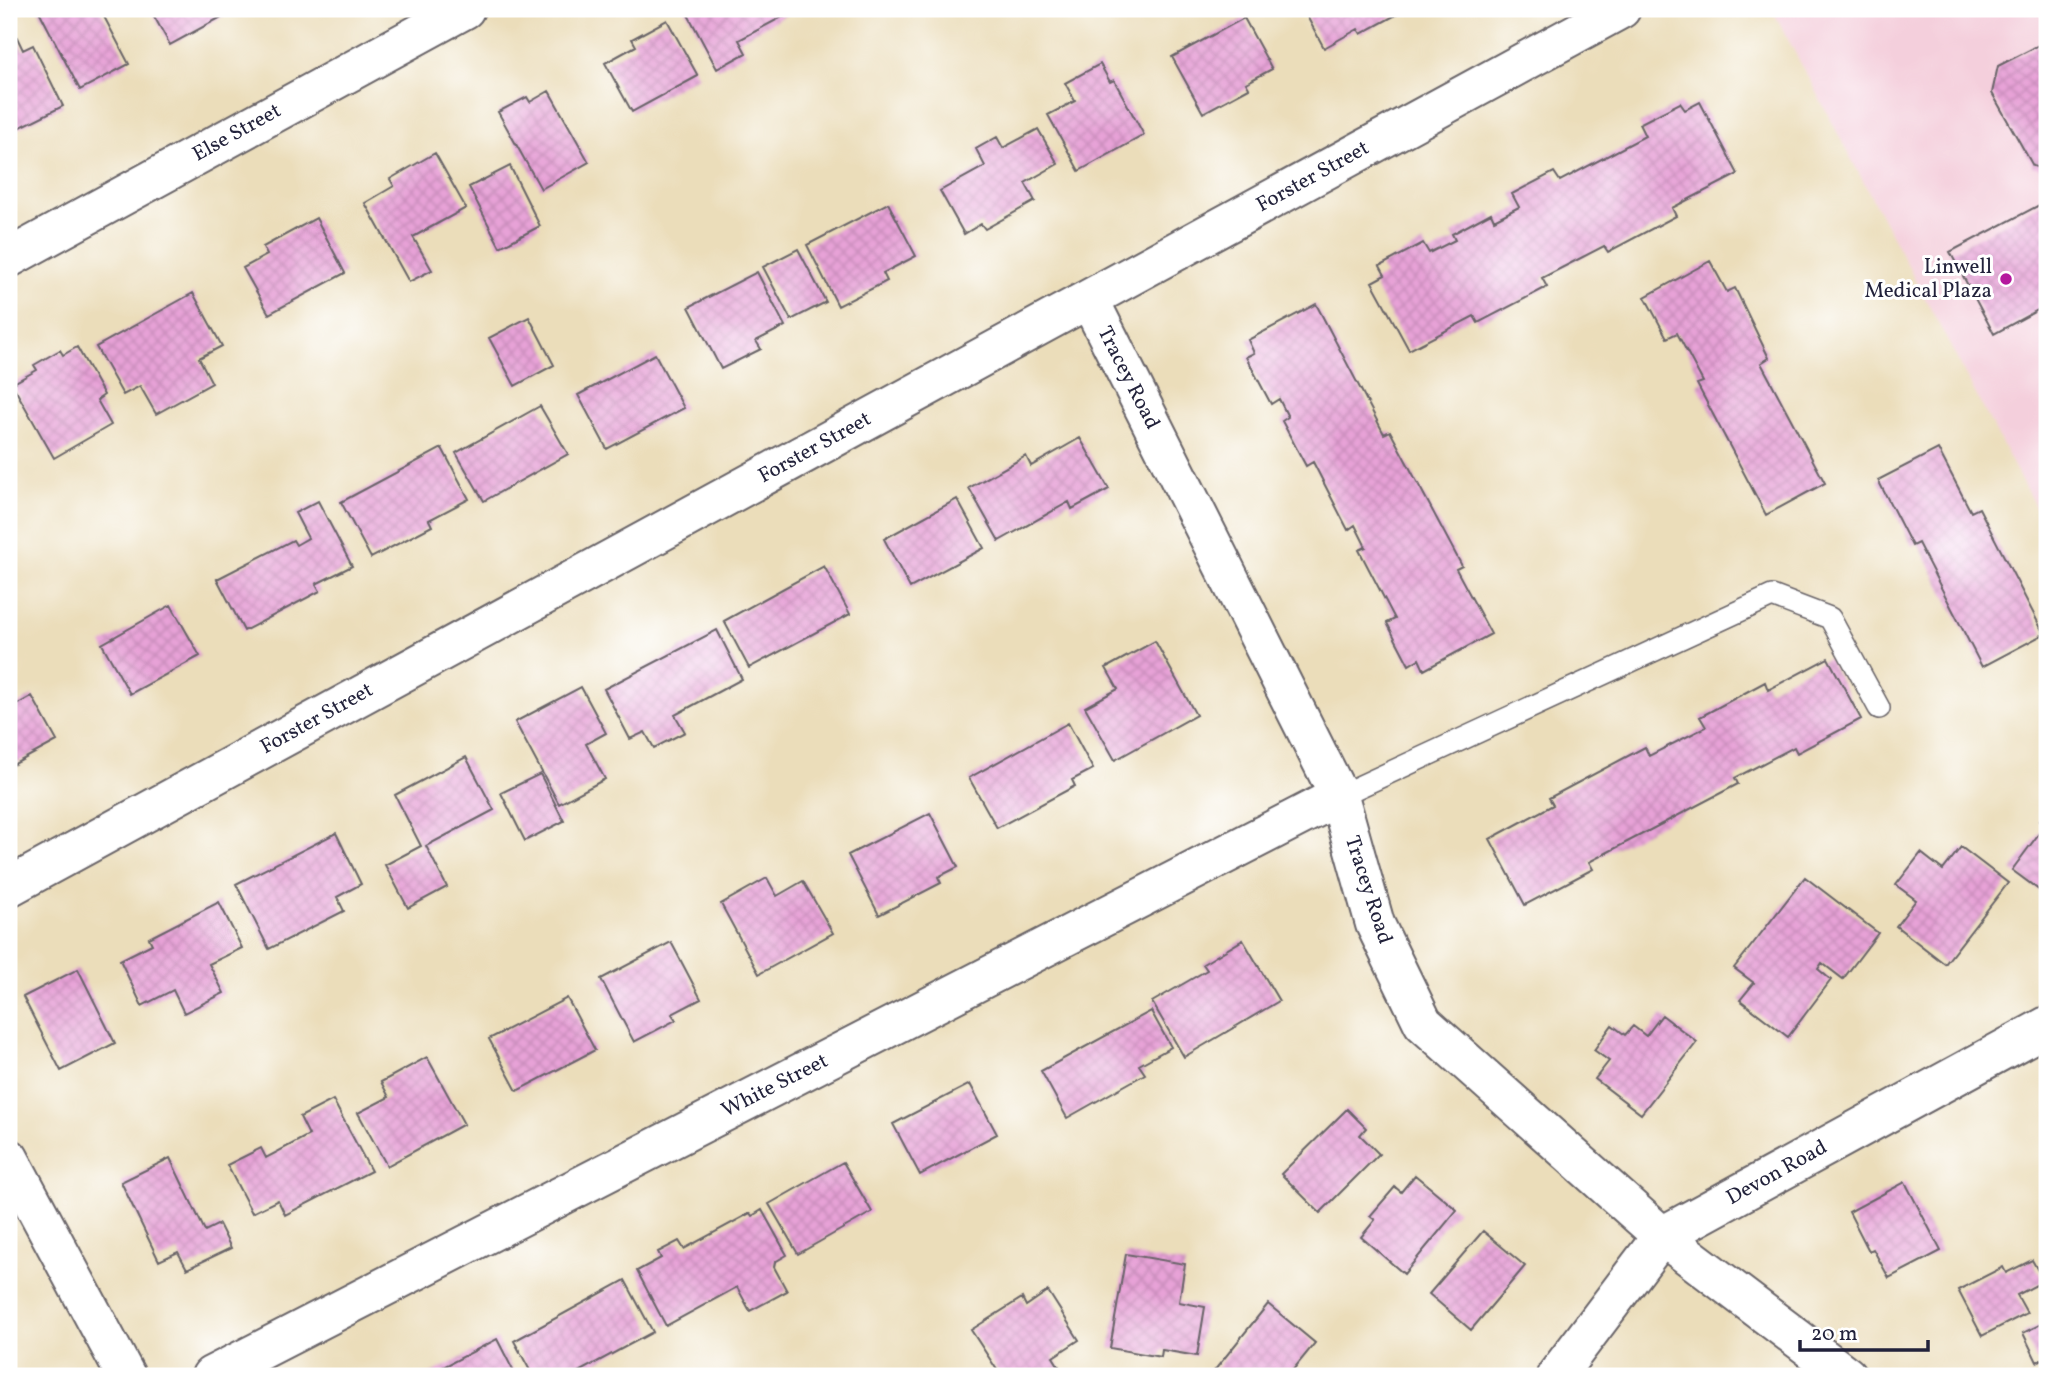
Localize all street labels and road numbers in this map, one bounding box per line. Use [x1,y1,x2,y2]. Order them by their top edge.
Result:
street label: Else Street [188,97,286,169]
street label: Forster Street [1251,134,1375,220]
street label: Tracey Road [1090,321,1166,435]
street label: Forster Street [753,405,877,491]
street label: Forster Street [255,676,379,762]
street label: Tracey Road [1337,832,1399,948]
street label: White Street [717,1047,833,1125]
street label: Devon Road [1721,1133,1833,1213]

